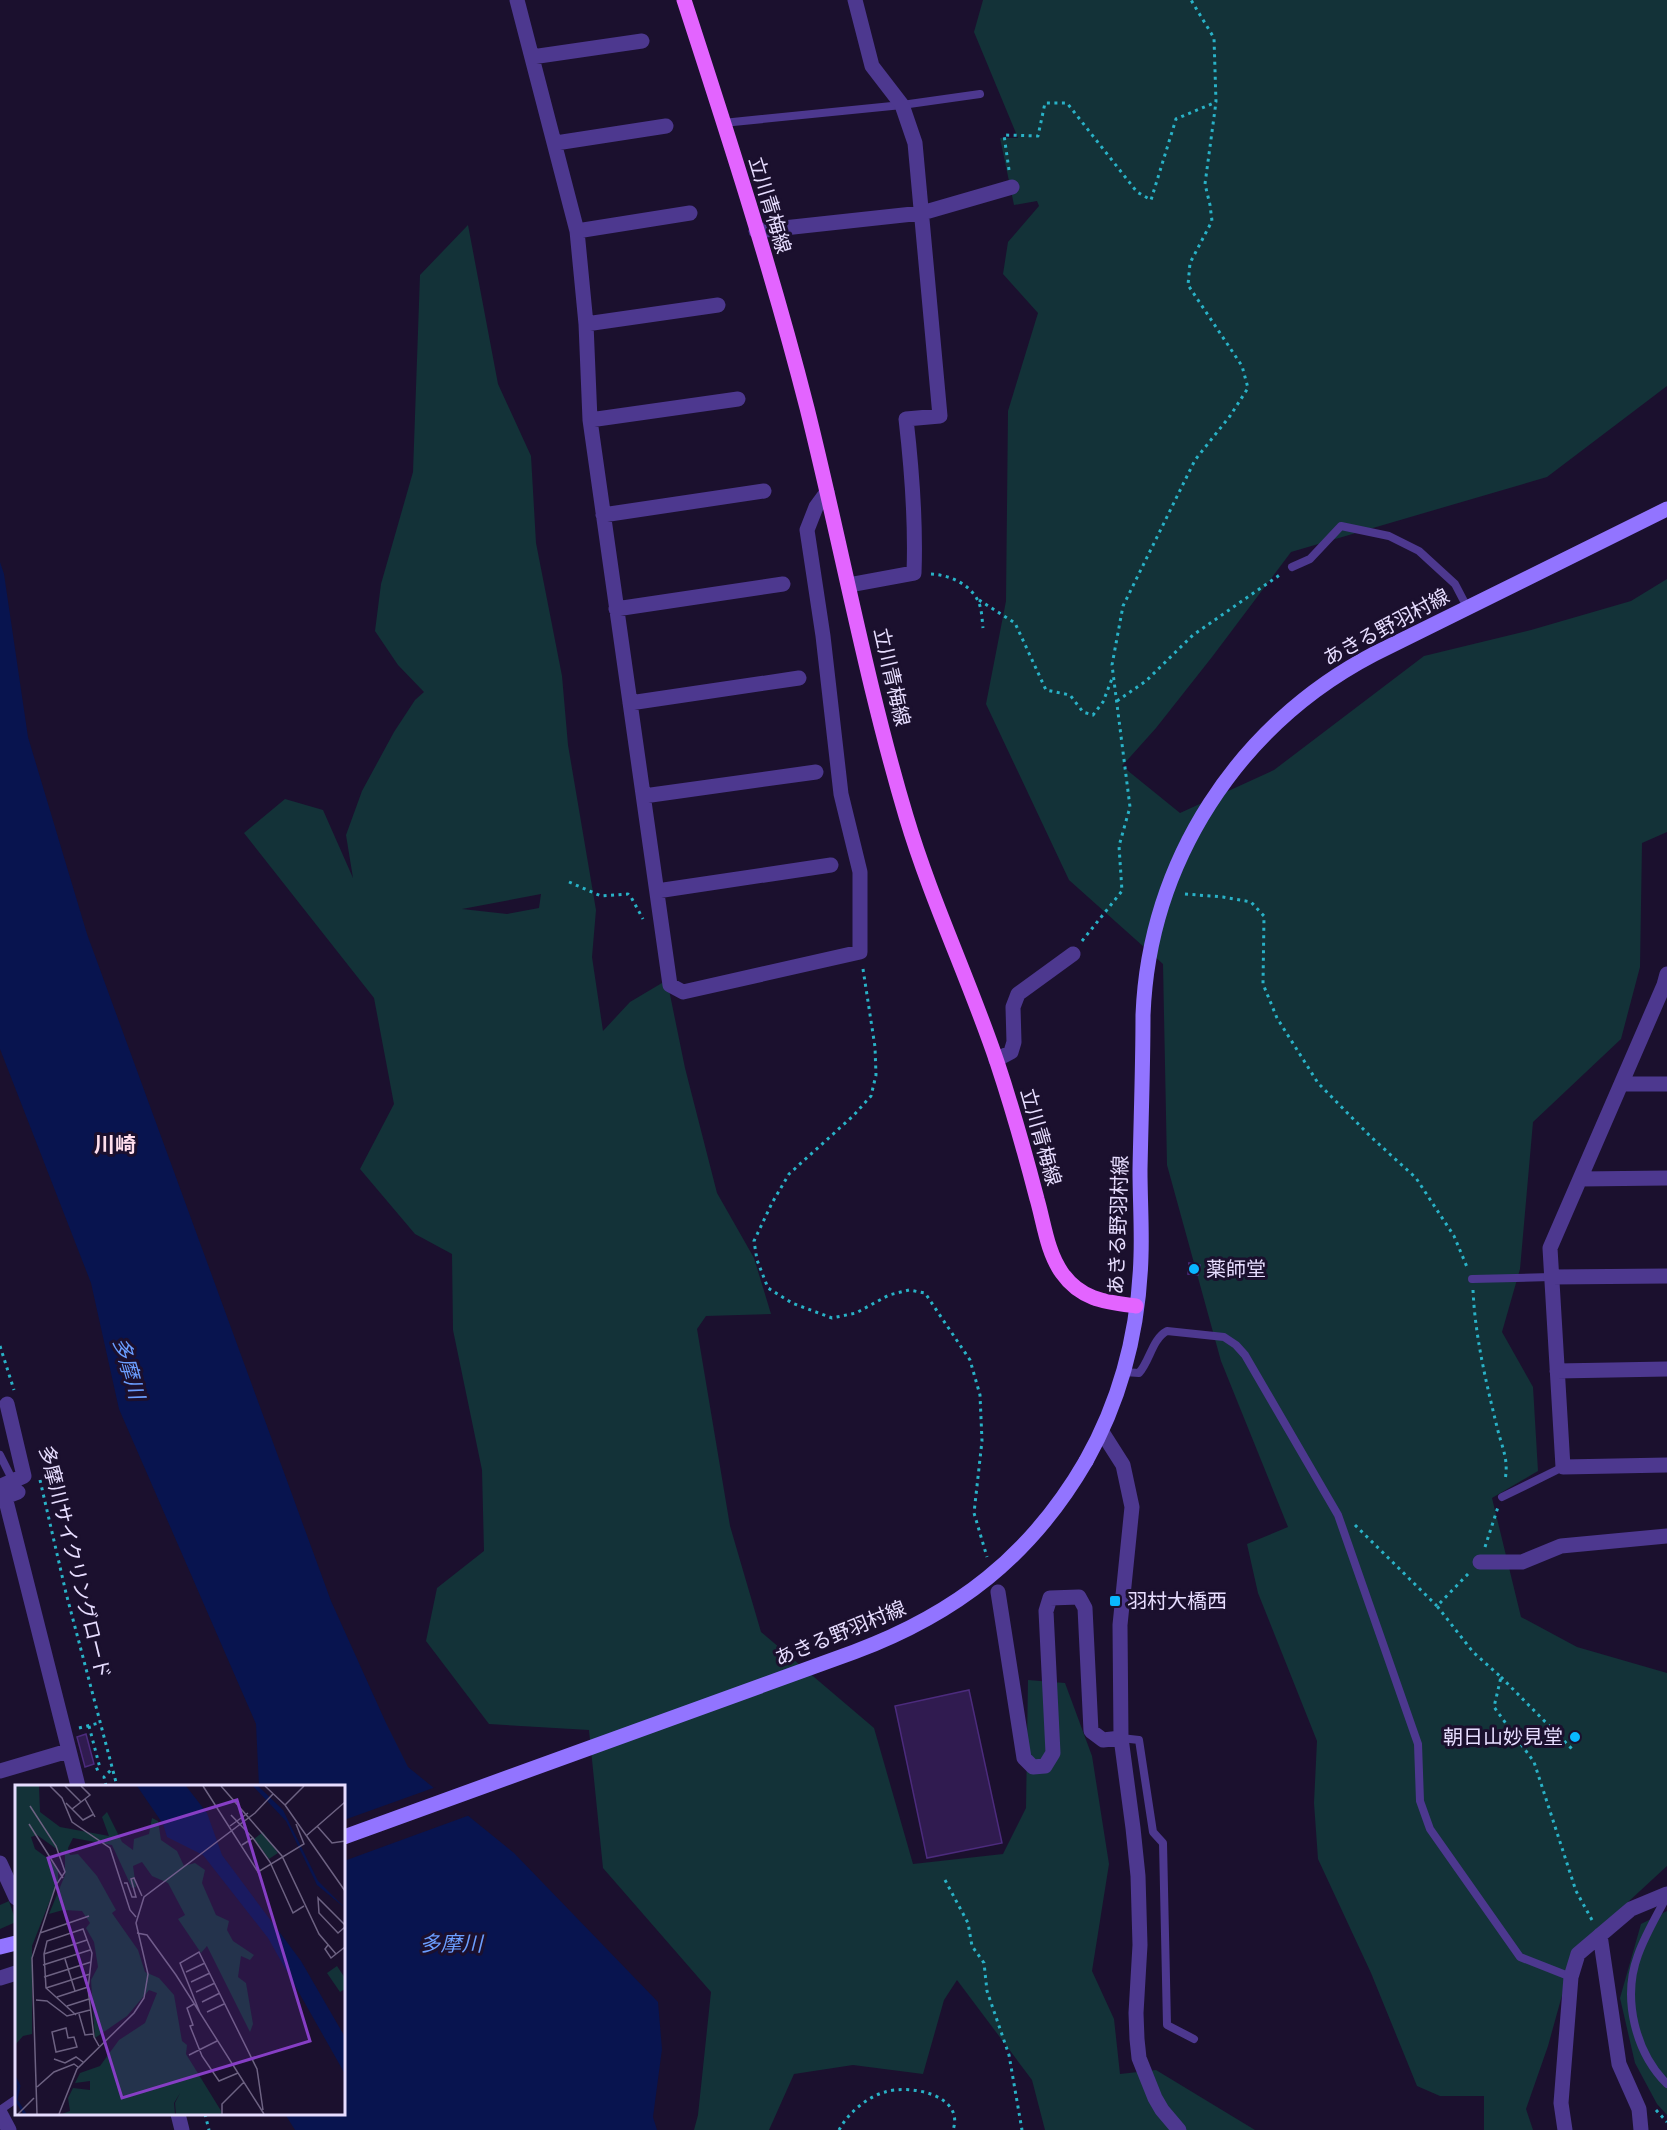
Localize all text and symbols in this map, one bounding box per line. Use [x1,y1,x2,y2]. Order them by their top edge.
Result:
street label: 立川青梅線 [744,154,796,256]
street label: あきる野羽村線 [1319,584,1453,670]
street label: 立川青梅線 [869,626,915,728]
street label: 立川青梅線 [1016,1086,1066,1188]
district label: 川崎 [94,1132,136,1157]
street label: あきる野羽村線 [1104,1155,1132,1295]
place label: 薬師堂 [1206,1257,1266,1281]
marker: 薬師堂 [1187,1262,1201,1276]
water label: 多摩川 [108,1334,150,1404]
street label: 多摩川サイクリングロード [34,1443,116,1681]
place label: 羽村大橋西 [1127,1589,1227,1613]
marker: 羽村大橋西 [1108,1594,1122,1608]
street label: あきる野羽村線 [771,1596,909,1670]
place label: 朝日山妙見堂 [1443,1725,1563,1749]
marker: 朝日山妙見堂 [1568,1730,1582,1744]
inset map [15,1785,345,2115]
water label: 多摩川 [420,1931,484,1956]

